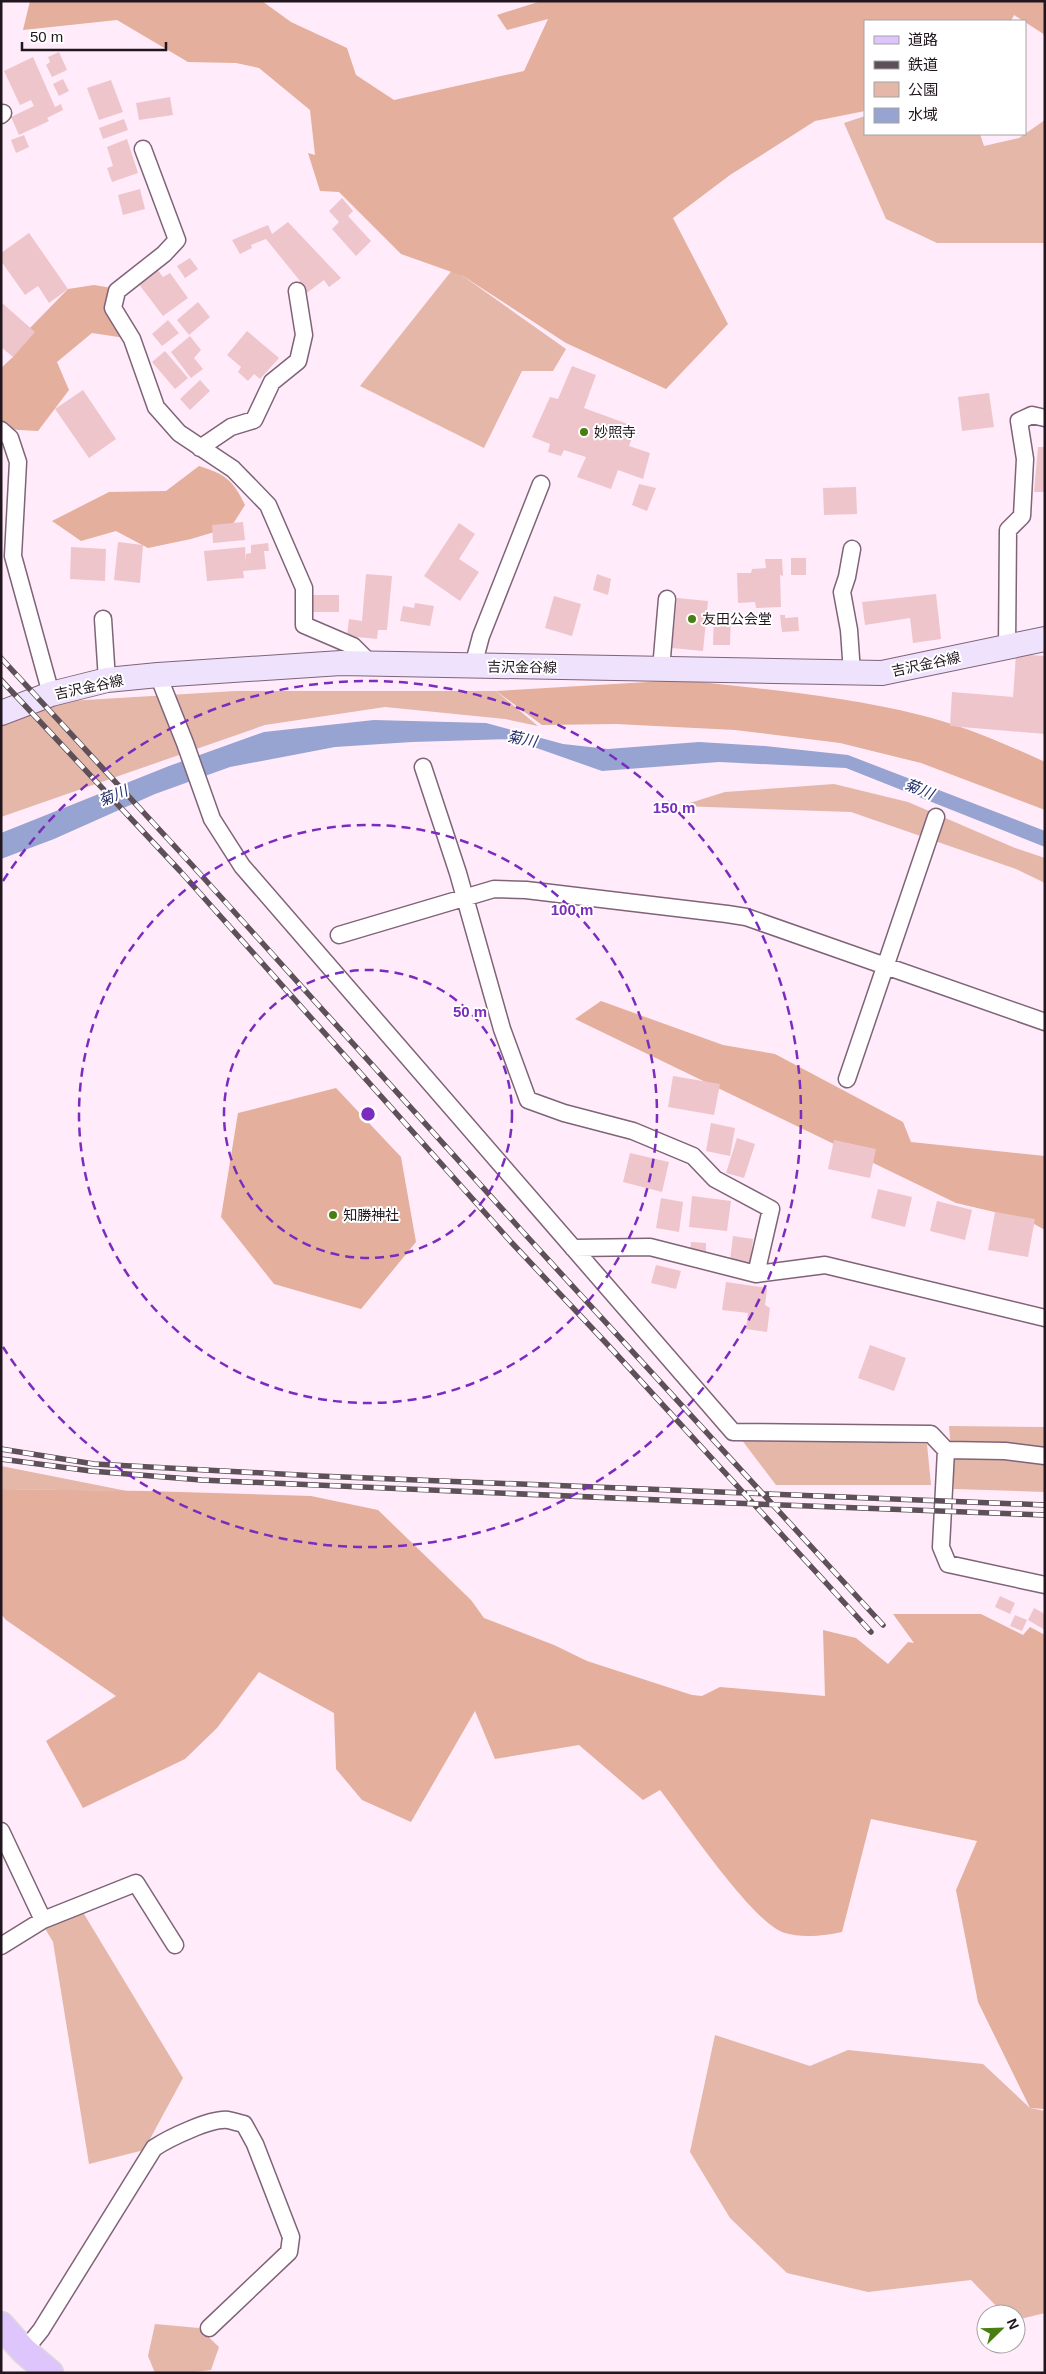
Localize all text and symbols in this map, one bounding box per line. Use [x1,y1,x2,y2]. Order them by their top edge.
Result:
scale bar [22,20,166,52]
legend [864,20,1026,135]
text: 50 m [30,28,63,45]
text: 道路 [908,31,938,48]
text: 鉄道 [908,56,938,73]
text: 公園 [908,81,938,98]
text: 水域 [908,106,938,123]
place label: 妙照寺 [594,424,636,440]
marker: 妙照寺 [578,426,590,438]
place label: 友田公会堂 [702,611,772,627]
marker: 友田公会堂 [686,613,698,625]
street label: 吉沢金谷線 [890,649,962,679]
street label: 吉沢金谷線 [487,658,557,676]
street label: 吉沢金谷線 [53,672,125,702]
water label: 菊川 [506,727,540,750]
water label: 菊川 [902,775,938,803]
water label: 菊川 [96,781,132,809]
text: 150 m [653,799,695,816]
text: 100 m [551,901,593,918]
text: 50 m [453,1003,487,1020]
centre of rings [359,1105,377,1123]
place label: 知勝神社 [343,1207,399,1223]
marker: 知勝神社 [327,1209,339,1221]
north arrow [976,2304,1026,2354]
text: N [1004,2316,1022,2332]

